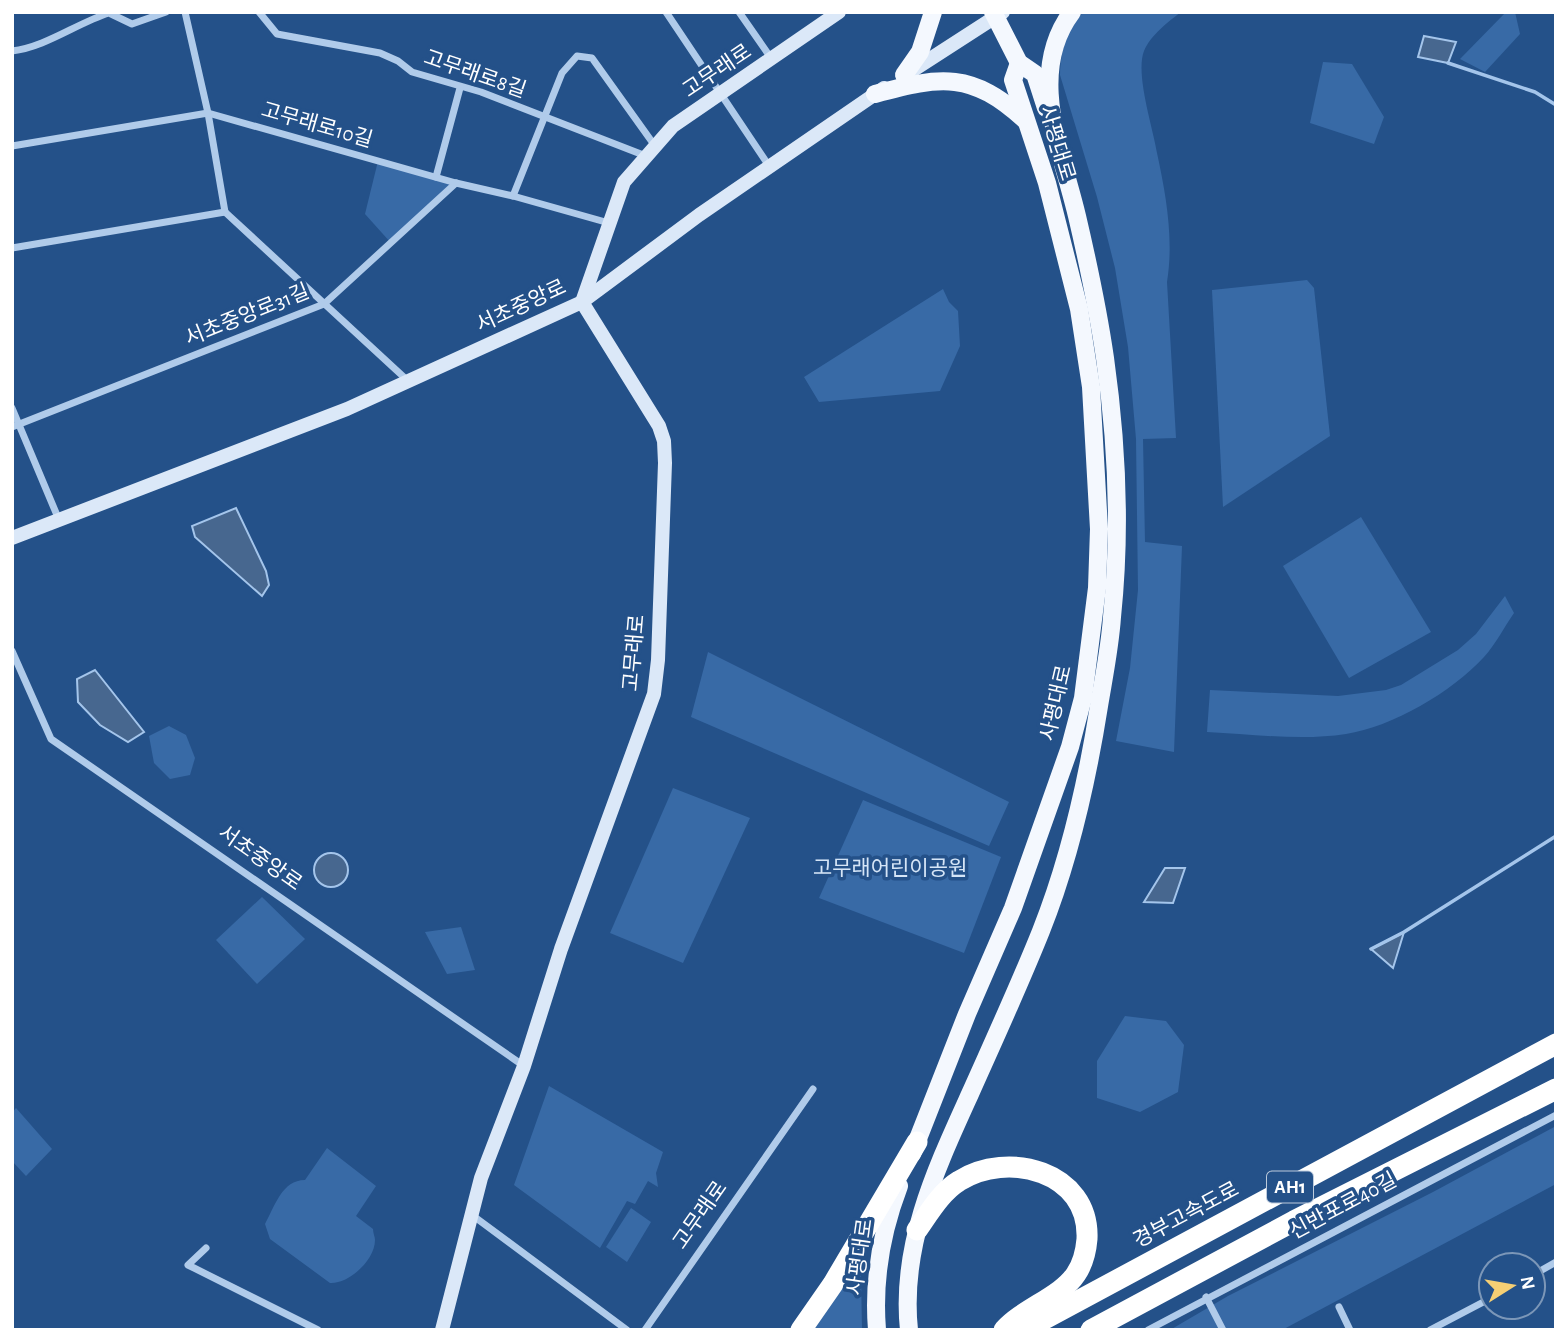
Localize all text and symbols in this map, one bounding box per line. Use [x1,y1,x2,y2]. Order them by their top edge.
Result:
street label: 고무래로 [679,40,755,101]
street label: 고무래로8길 [421,46,529,101]
street label: 고무래로10길 [259,98,375,151]
street label: 사평대로 [1036,103,1079,183]
street label: 서초중앙로 [472,275,569,336]
street label: 서초중앙로31길 [182,280,312,349]
street label: 고무래로 [619,614,648,692]
street label: 사평대로 [1036,663,1075,743]
street label: 서초중앙로 [214,821,306,894]
park label: 고무래어린이공원 [813,857,967,879]
street label: 신반포로40길 [1286,1168,1400,1243]
road number: AH1 [1267,1172,1313,1203]
street label: 고무래로 [668,1177,731,1253]
street label: 경부고속도로 [1129,1178,1242,1251]
street label: 사평대로 [843,1217,876,1297]
north arrow [1477,1251,1547,1321]
text: N [1517,1275,1538,1291]

